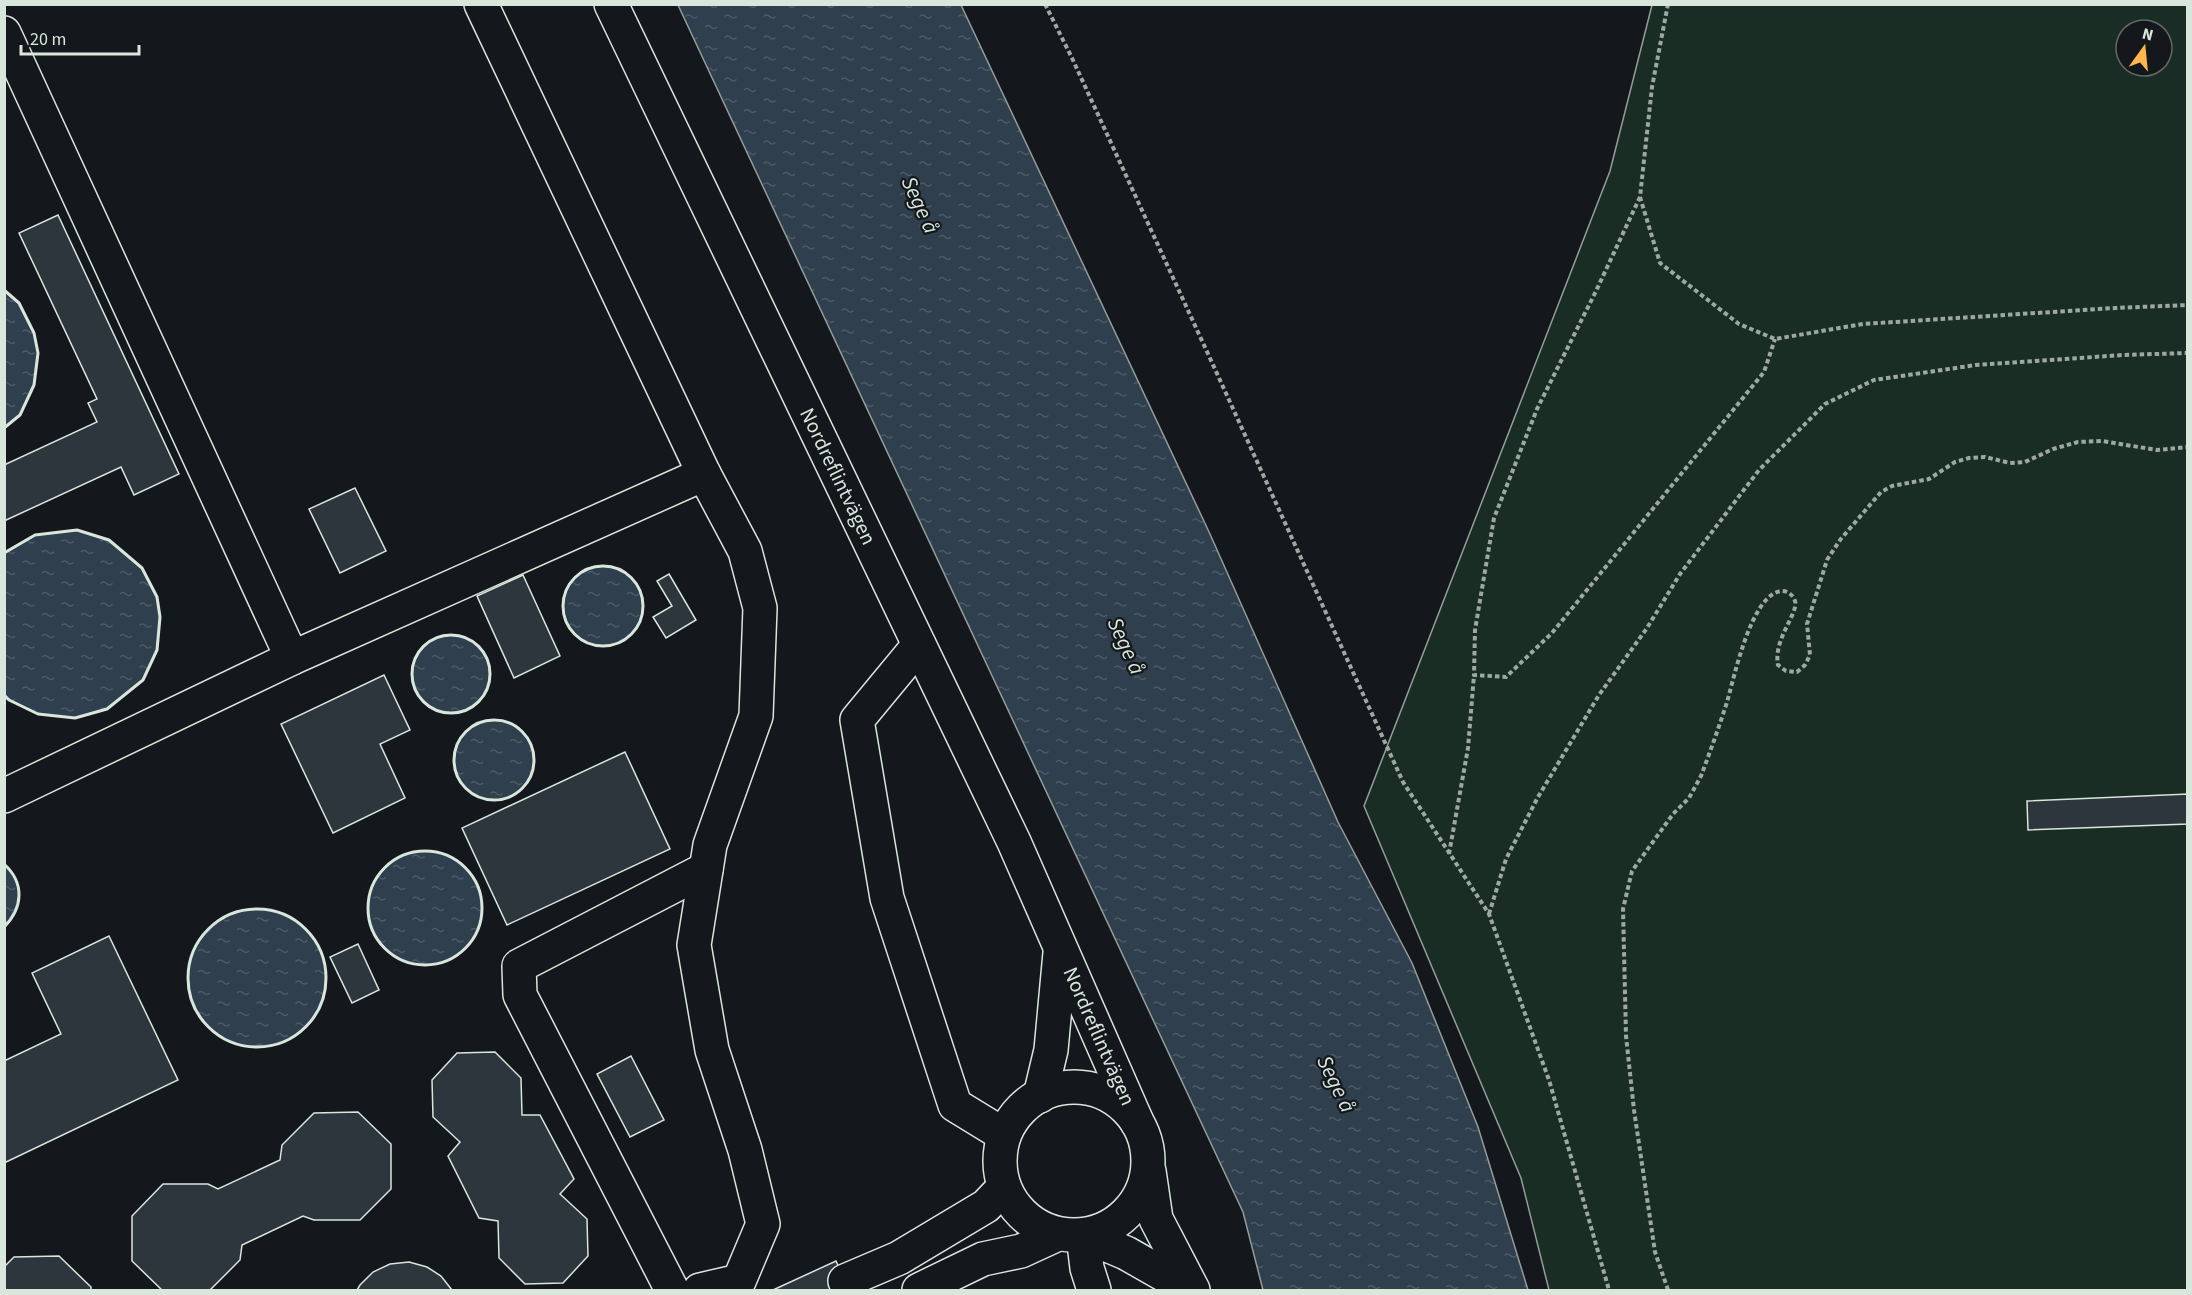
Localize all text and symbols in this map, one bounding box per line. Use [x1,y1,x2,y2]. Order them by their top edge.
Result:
scale bar [21,18,140,56]
north arrow [2114,18,2174,78]
text: N [2140,22,2156,46]
text: 20 m [30,27,66,52]
water label: Sege å [893,171,947,239]
street label: Nordreflintvägen [792,403,884,550]
water label: Sege å [1099,612,1153,680]
street label: Nordreflintvägen [1056,962,1143,1110]
water label: Sege å [1308,1050,1364,1118]

